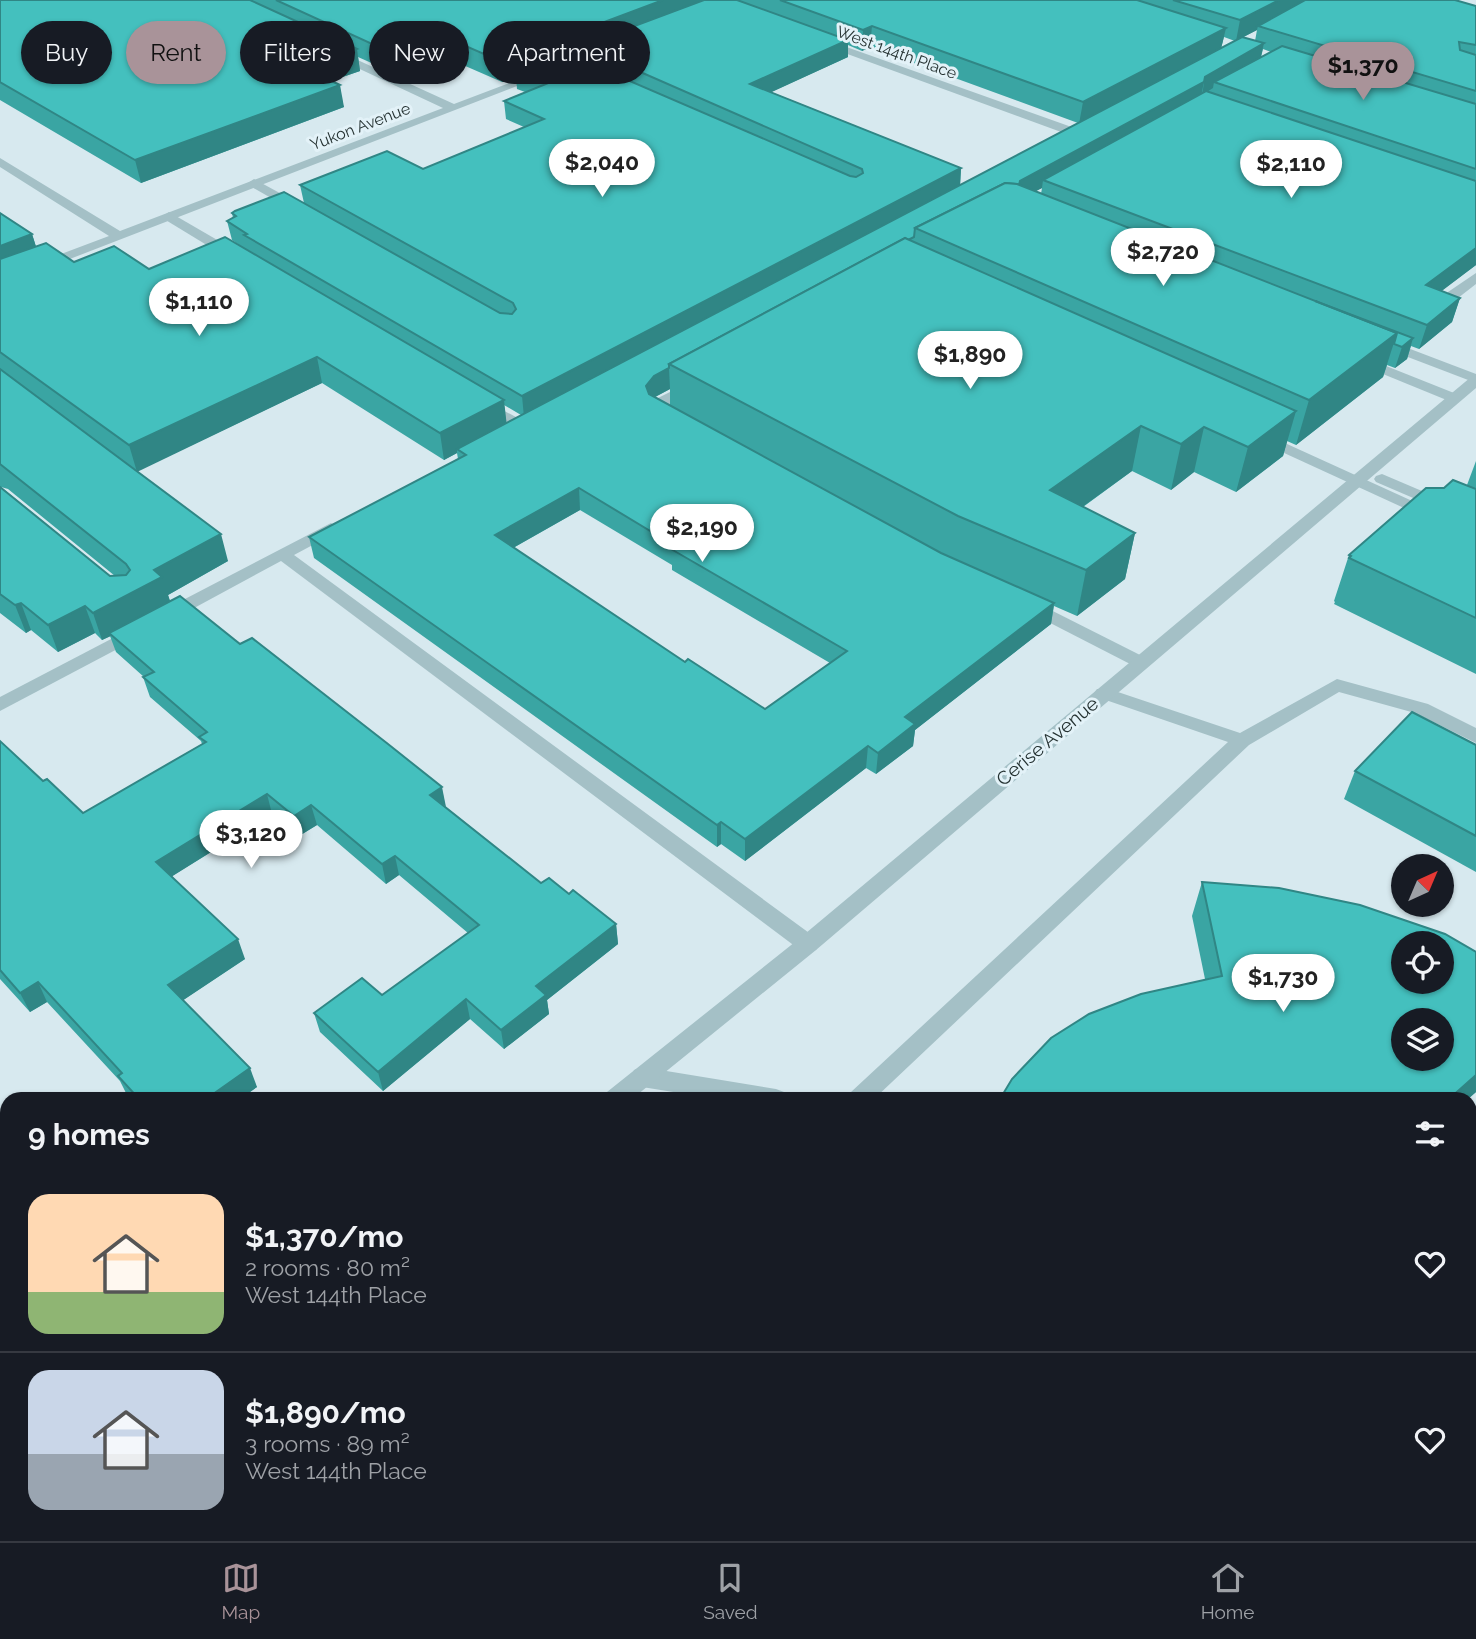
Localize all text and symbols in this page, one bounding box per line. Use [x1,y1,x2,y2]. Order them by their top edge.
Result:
chip: Buy [21,21,112,84]
chip: Rent [126,21,226,84]
chip: Filters [240,21,355,84]
chip: New [369,21,469,84]
chip: Apartment [483,21,650,84]
street label: West 144th Place [834,22,959,83]
pin: $1,370 [1306,42,1420,102]
text: $1,370 [1327,51,1399,78]
street label: Yukon Avenue [307,99,413,154]
pin: $2,040 [545,140,659,199]
pin: $2,110 [1234,140,1348,200]
text: $2,040 [565,148,639,175]
text: $2,110 [1256,149,1326,176]
pin: $2,720 [1106,229,1220,288]
text: $2,720 [1127,237,1199,264]
pin: $1,110 [142,278,256,338]
text: $1,110 [165,287,233,314]
pin: $1,890 [913,332,1027,391]
text: $1,890 [934,340,1006,367]
pin: $2,190 [645,504,759,564]
text: $2,190 [666,513,738,540]
street label: Cerise Avenue [992,692,1102,790]
pin: $3,120 [194,810,308,870]
text: $3,120 [215,819,287,846]
north arrow [1391,854,1454,917]
map controls [1391,854,1454,1071]
button: locate [1391,931,1454,994]
pin: $1,730 [1226,954,1340,1014]
text: $1,730 [1248,963,1318,990]
button: layers [1391,1008,1454,1071]
icon: filters [1411,1115,1449,1153]
text: 9 homes [28,1117,150,1152]
text: $1,370/mo [245,1219,404,1254]
icon: home [84,1222,168,1306]
icon: heart [1411,1245,1449,1283]
text: 2 rooms · 80 m² [245,1254,410,1281]
text: West 144th Place [245,1281,427,1308]
text: $1,890/mo [245,1395,406,1430]
icon: home [84,1398,168,1482]
icon: heart [1411,1421,1449,1459]
text: 3 rooms · 89 m² [245,1430,410,1457]
text: West 144th Place [245,1457,427,1484]
tab: Map [222,1559,260,1623]
tab: Saved [703,1559,758,1623]
tab: Home [1201,1559,1254,1623]

